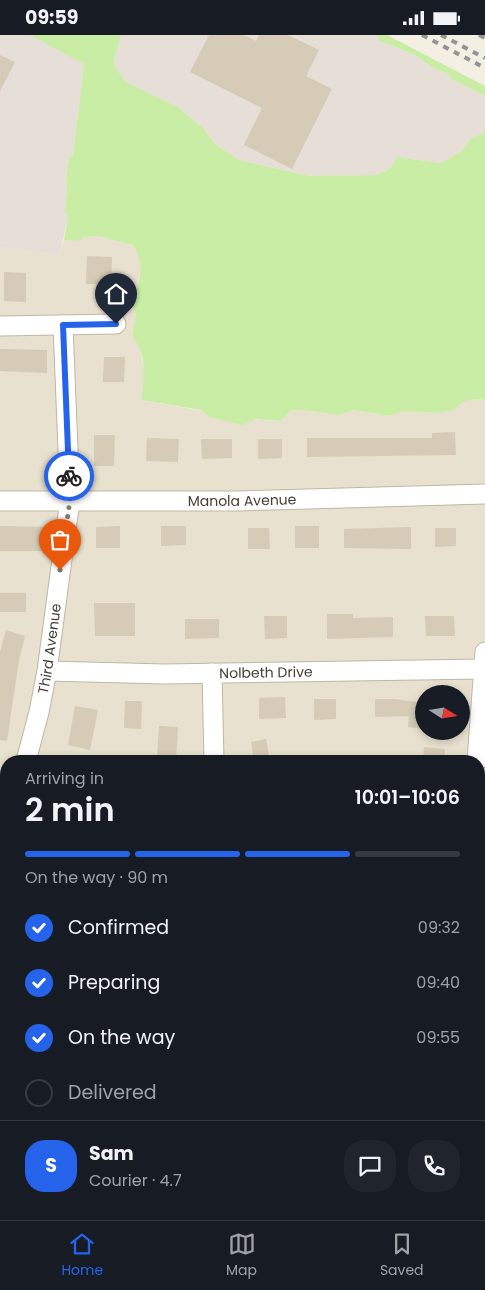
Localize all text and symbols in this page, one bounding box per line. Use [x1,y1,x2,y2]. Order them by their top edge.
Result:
text: 09:59 [25,4,79,31]
pin [95,273,137,324]
icon: home [102,280,130,308]
courier [44,451,94,501]
icon: bike [55,462,83,490]
street label: Manola Avenue [188,489,297,511]
pin [39,519,81,570]
icon: bag [46,526,74,554]
street label: Third Avenue [33,602,66,695]
street label: Nolbeth Drive [219,662,313,683]
north arrow [415,685,470,740]
map controls [415,685,470,740]
text: Arriving in [25,767,104,790]
text: 10:01–10:06 [355,784,460,811]
text: 2 min [25,787,115,832]
text: On the way · 90 m [25,866,168,889]
icon: check [25,914,53,942]
text: Confirmed [68,914,169,941]
text: 09:32 [418,916,460,939]
icon: check [25,969,53,997]
text: Preparing [68,969,160,996]
text: 09:40 [416,971,460,994]
icon: check [25,1024,53,1052]
text: On the way [68,1024,175,1051]
text: 09:55 [416,1026,460,1049]
text: Delivered [68,1079,157,1106]
text: Sam [89,1140,134,1167]
button: chat [344,1140,396,1192]
button: phone [408,1140,460,1192]
text: S [45,1152,57,1179]
text: Courier · 4.7 [89,1169,182,1192]
tab: Home [61,1230,103,1281]
tab: Map [226,1230,257,1281]
tab: Saved [380,1230,424,1281]

